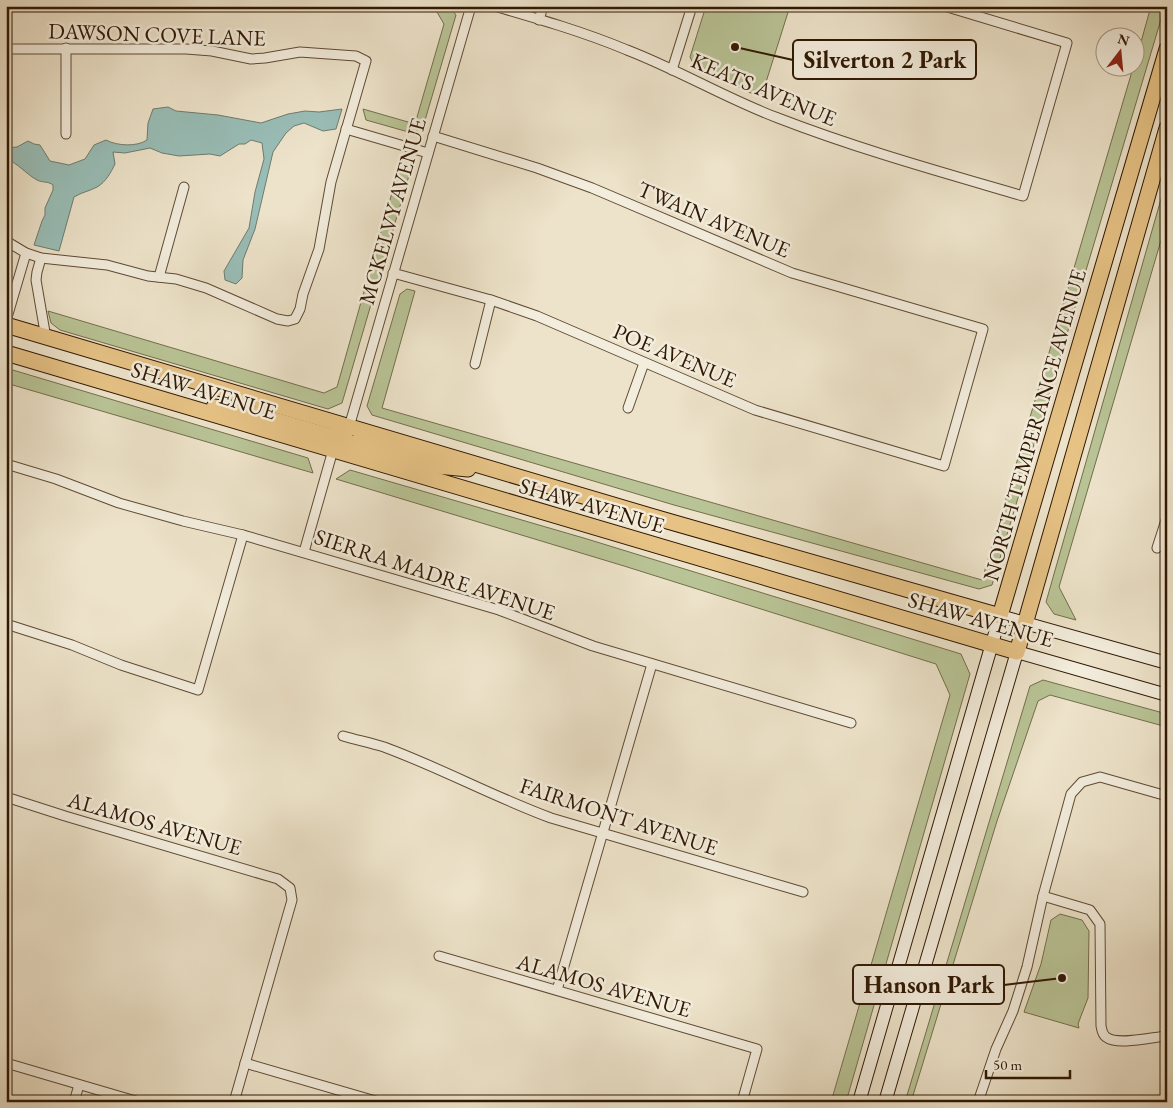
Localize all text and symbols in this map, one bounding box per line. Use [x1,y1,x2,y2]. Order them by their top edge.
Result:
street label: DAWSON COVE LANE [48,16,266,53]
north arrow [1096,28,1146,78]
text: N [1116,29,1132,50]
callout: Silverton 2 Park [793,40,976,79]
text: Silverton 2 Park [804,44,967,75]
street label: KEATS AVENUE [687,46,841,133]
street label: MCKELVY AVENUE [352,114,433,308]
street label: TWAIN AVENUE [633,174,794,265]
street label: NORTH TEMPERANCE AVENUE [976,266,1093,584]
street label: POE AVENUE [609,316,741,394]
street label: SHAW AVENUE [128,355,280,426]
street label: SHAW AVENUE [516,471,668,540]
street label: SIERRA MADRE AVENUE [311,522,559,627]
street label: SHAW AVENUE [905,585,1057,654]
street label: FAIRMONT AVENUE [516,771,722,862]
street label: ALAMOS AVENUE [63,784,245,862]
street label: ALAMOS AVENUE [512,946,694,1024]
callout: Hanson Park [853,965,1004,1004]
text: Hanson Park [864,969,995,1000]
scale bar [986,1048,1069,1080]
text: 50 m [993,1055,1022,1074]

